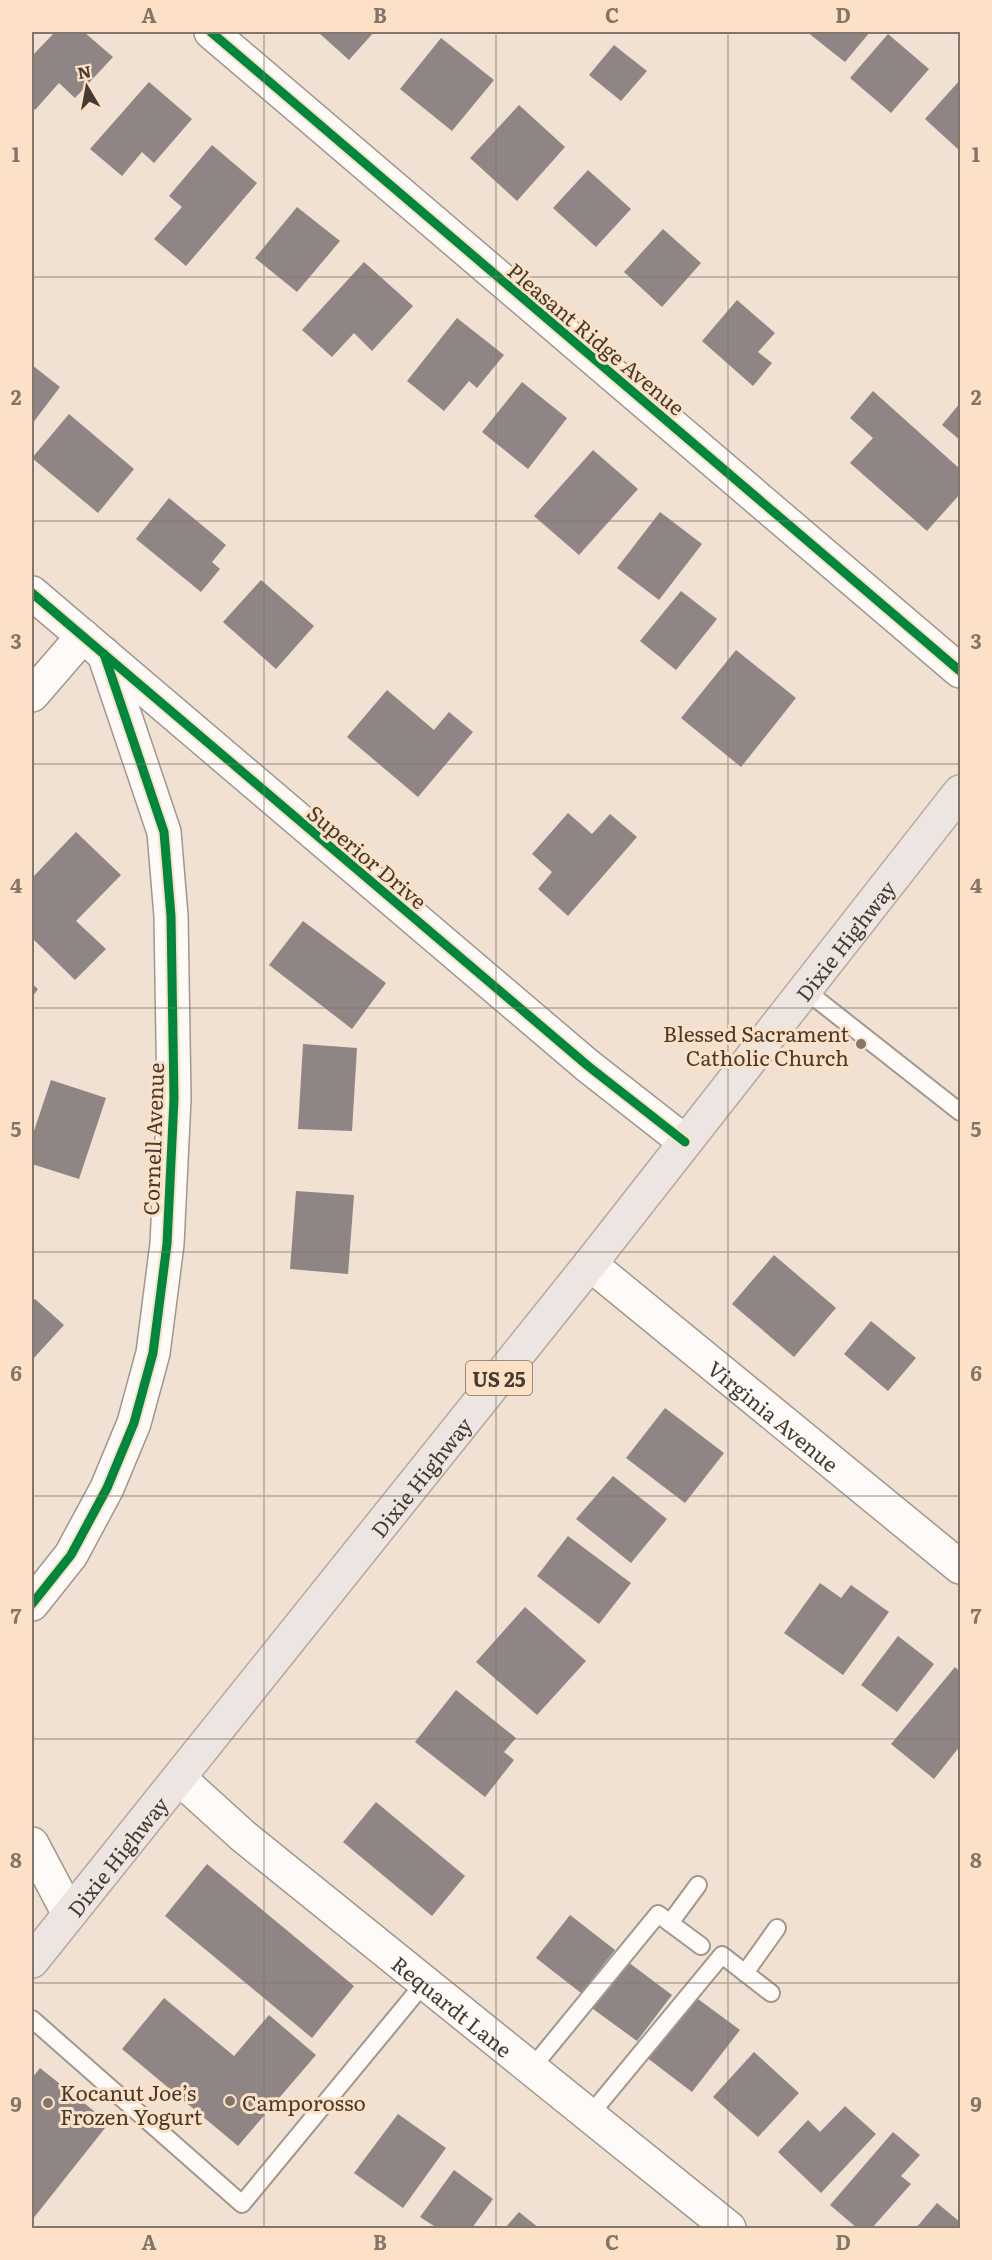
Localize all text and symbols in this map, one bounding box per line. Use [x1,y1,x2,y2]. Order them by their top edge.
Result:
text: A [141,0,157,29]
text: B [373,0,387,29]
text: C [605,0,619,29]
text: D [835,0,851,29]
north arrow [57,57,117,117]
text: N [76,58,93,84]
text: 1 [12,138,20,168]
text: 1 [972,138,980,168]
street label: Pleasant Ridge Avenue [502,254,693,422]
text: 2 [11,381,22,411]
text: 2 [971,381,982,411]
text: 3 [10,625,22,655]
text: 3 [970,625,982,655]
street label: Superior Drive [301,797,435,915]
text: 4 [10,869,22,899]
text: 4 [970,869,982,899]
street label: Dixie Highway [787,872,902,1007]
place label: Blessed Sacrament Catholic Church [663,1017,850,1072]
marker: Blessed Sacrament Catholic Church [854,1037,868,1051]
street label: Cornell Avenue [134,1062,170,1216]
text: 5 [11,1113,22,1143]
text: 5 [971,1113,982,1143]
street label: Virginia Avenue [702,1352,846,1478]
text: 6 [10,1357,22,1387]
text: 6 [970,1357,982,1387]
road number: US 25 [466,1361,532,1395]
street label: Dixie Highway [362,1409,479,1543]
text: 7 [11,1600,22,1630]
text: 7 [971,1600,982,1630]
street label: Dixie Highway [58,1788,175,1922]
text: 8 [10,1844,22,1874]
text: 8 [970,1844,982,1874]
street label: Requardt Lane [386,1947,520,2063]
place label: Kocanut Joe’s Frozen Yogurt [60,2076,203,2131]
place label: Camporosso [242,2086,366,2117]
text: 9 [10,2088,22,2118]
text: 9 [970,2088,982,2118]
marker: Camporosso [223,2094,237,2108]
marker: Kocanut Joe’s Frozen Yogurt [41,2096,55,2110]
text: A [141,2226,157,2256]
text: B [373,2226,387,2256]
text: C [605,2226,619,2256]
text: D [835,2226,851,2256]

